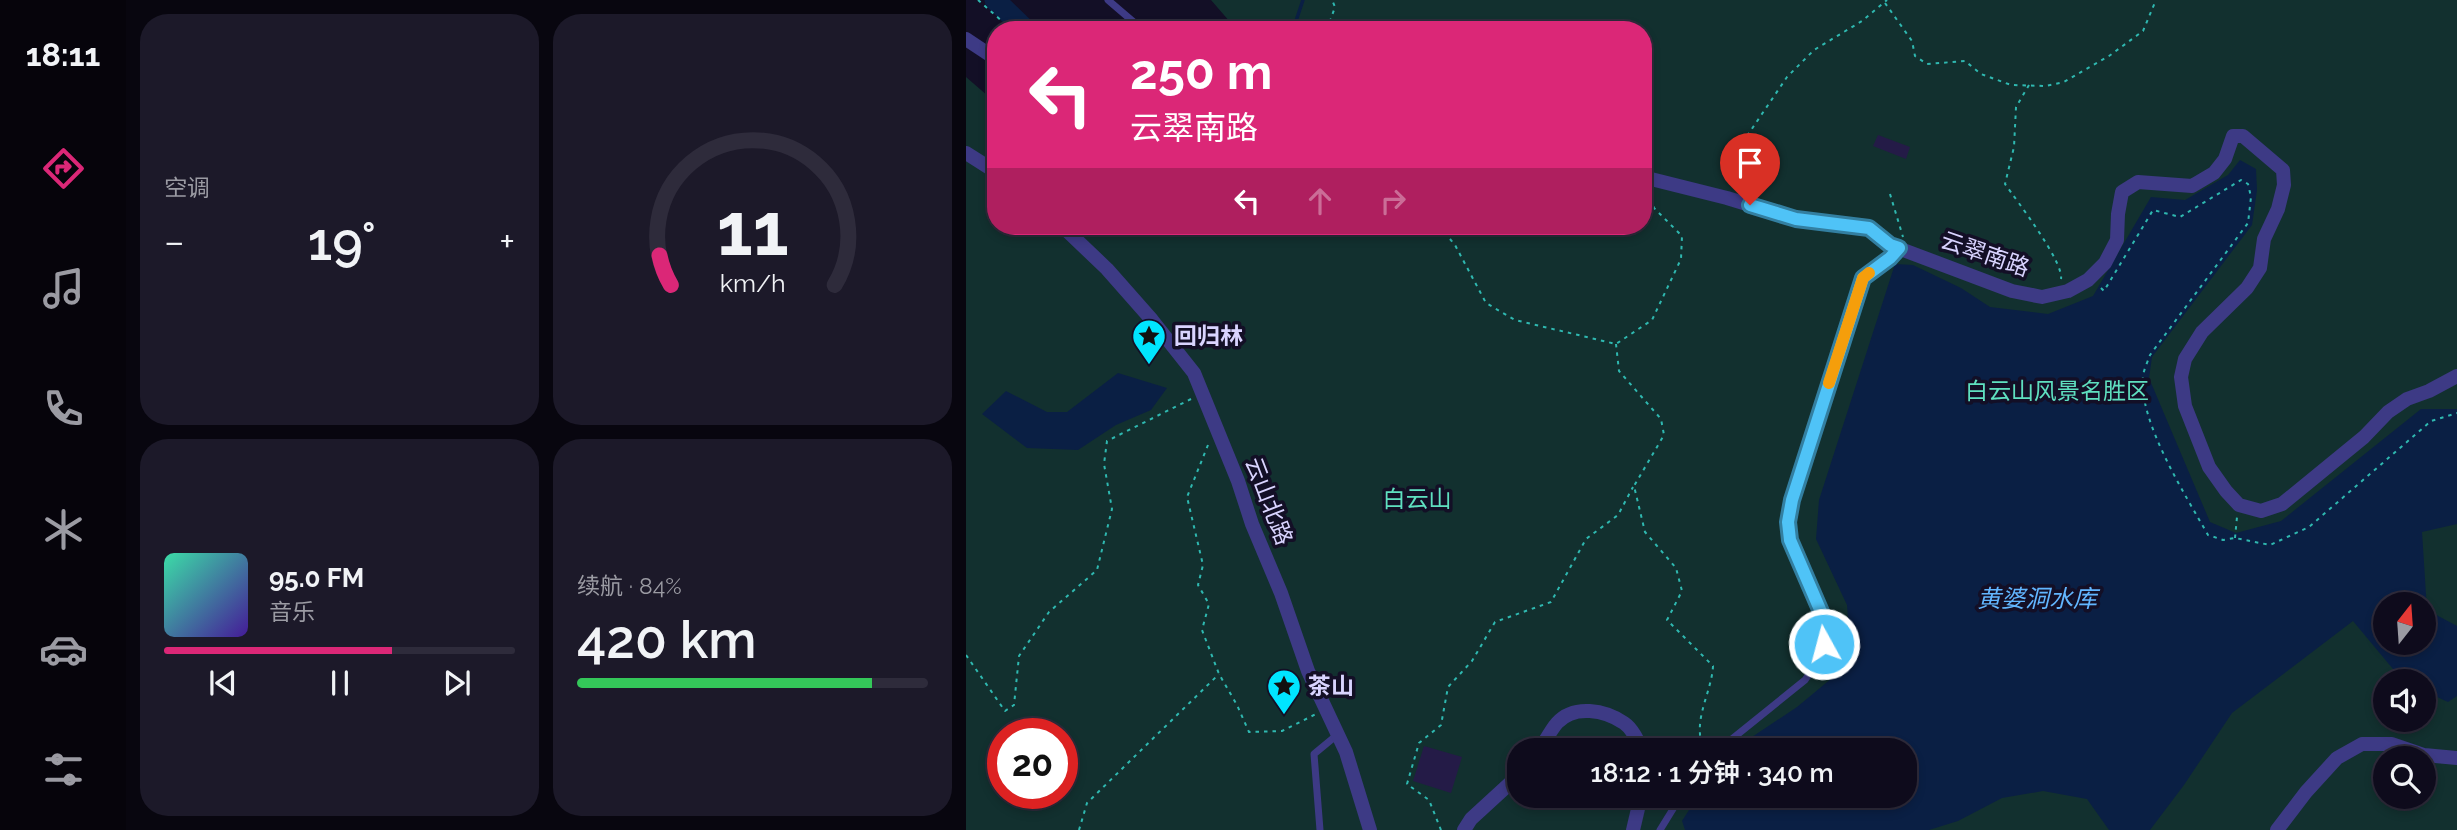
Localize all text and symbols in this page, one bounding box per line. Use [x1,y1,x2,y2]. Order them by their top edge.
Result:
text: 18:11 [26,36,100,73]
text: 250 m [1130,43,1272,100]
icon: left [1015,49,1106,140]
text: 云翠南路 [1130,109,1258,146]
pin [1720,133,1780,205]
icon: directions [39,144,88,193]
icon: arrive [1731,144,1769,182]
text: 空调 [164,174,210,201]
icon: left [1228,182,1266,220]
icon: ahead [1301,182,1339,220]
icon: right [1374,182,1412,220]
text: 11 [717,188,788,273]
text: 19° [308,211,376,272]
text: − [164,219,184,264]
text: + [499,219,515,264]
street label: 云翠南路 [1937,226,2033,281]
icon: music [39,264,88,313]
text: km/h [720,268,785,298]
place icon: 回归林 [1130,317,1168,366]
place label: 回归林 [1174,322,1243,349]
park label: 白云山风景名胜区 [1965,377,2149,404]
icon: phone [39,384,88,433]
street label: 云山北路 [1240,453,1299,549]
park label: 白云山 [1383,485,1452,512]
icon: climate [39,505,88,554]
text: 95.0 FM [269,563,364,593]
text: 续航 · 84% [577,572,682,599]
water label: 黄婆洞水库 [1977,584,2101,613]
north arrow [2373,592,2436,654]
map controls [2373,592,2436,809]
text: 音乐 [269,598,315,625]
position arrow [1787,607,1861,681]
text: 420 km [577,609,756,670]
icon: car [39,625,88,674]
icon: previous [204,664,242,702]
icon: pause [321,664,359,702]
icon: next [438,664,476,702]
place icon: 茶山 [1265,667,1303,716]
button: sound [2373,669,2436,732]
place label: 茶山 [1308,672,1354,699]
speed limit sign: 20 [987,718,1078,809]
icon: filters [39,745,88,794]
button: search [2373,746,2436,809]
text: 18:12 · 1 分钟 · 340 m [1590,758,1834,788]

